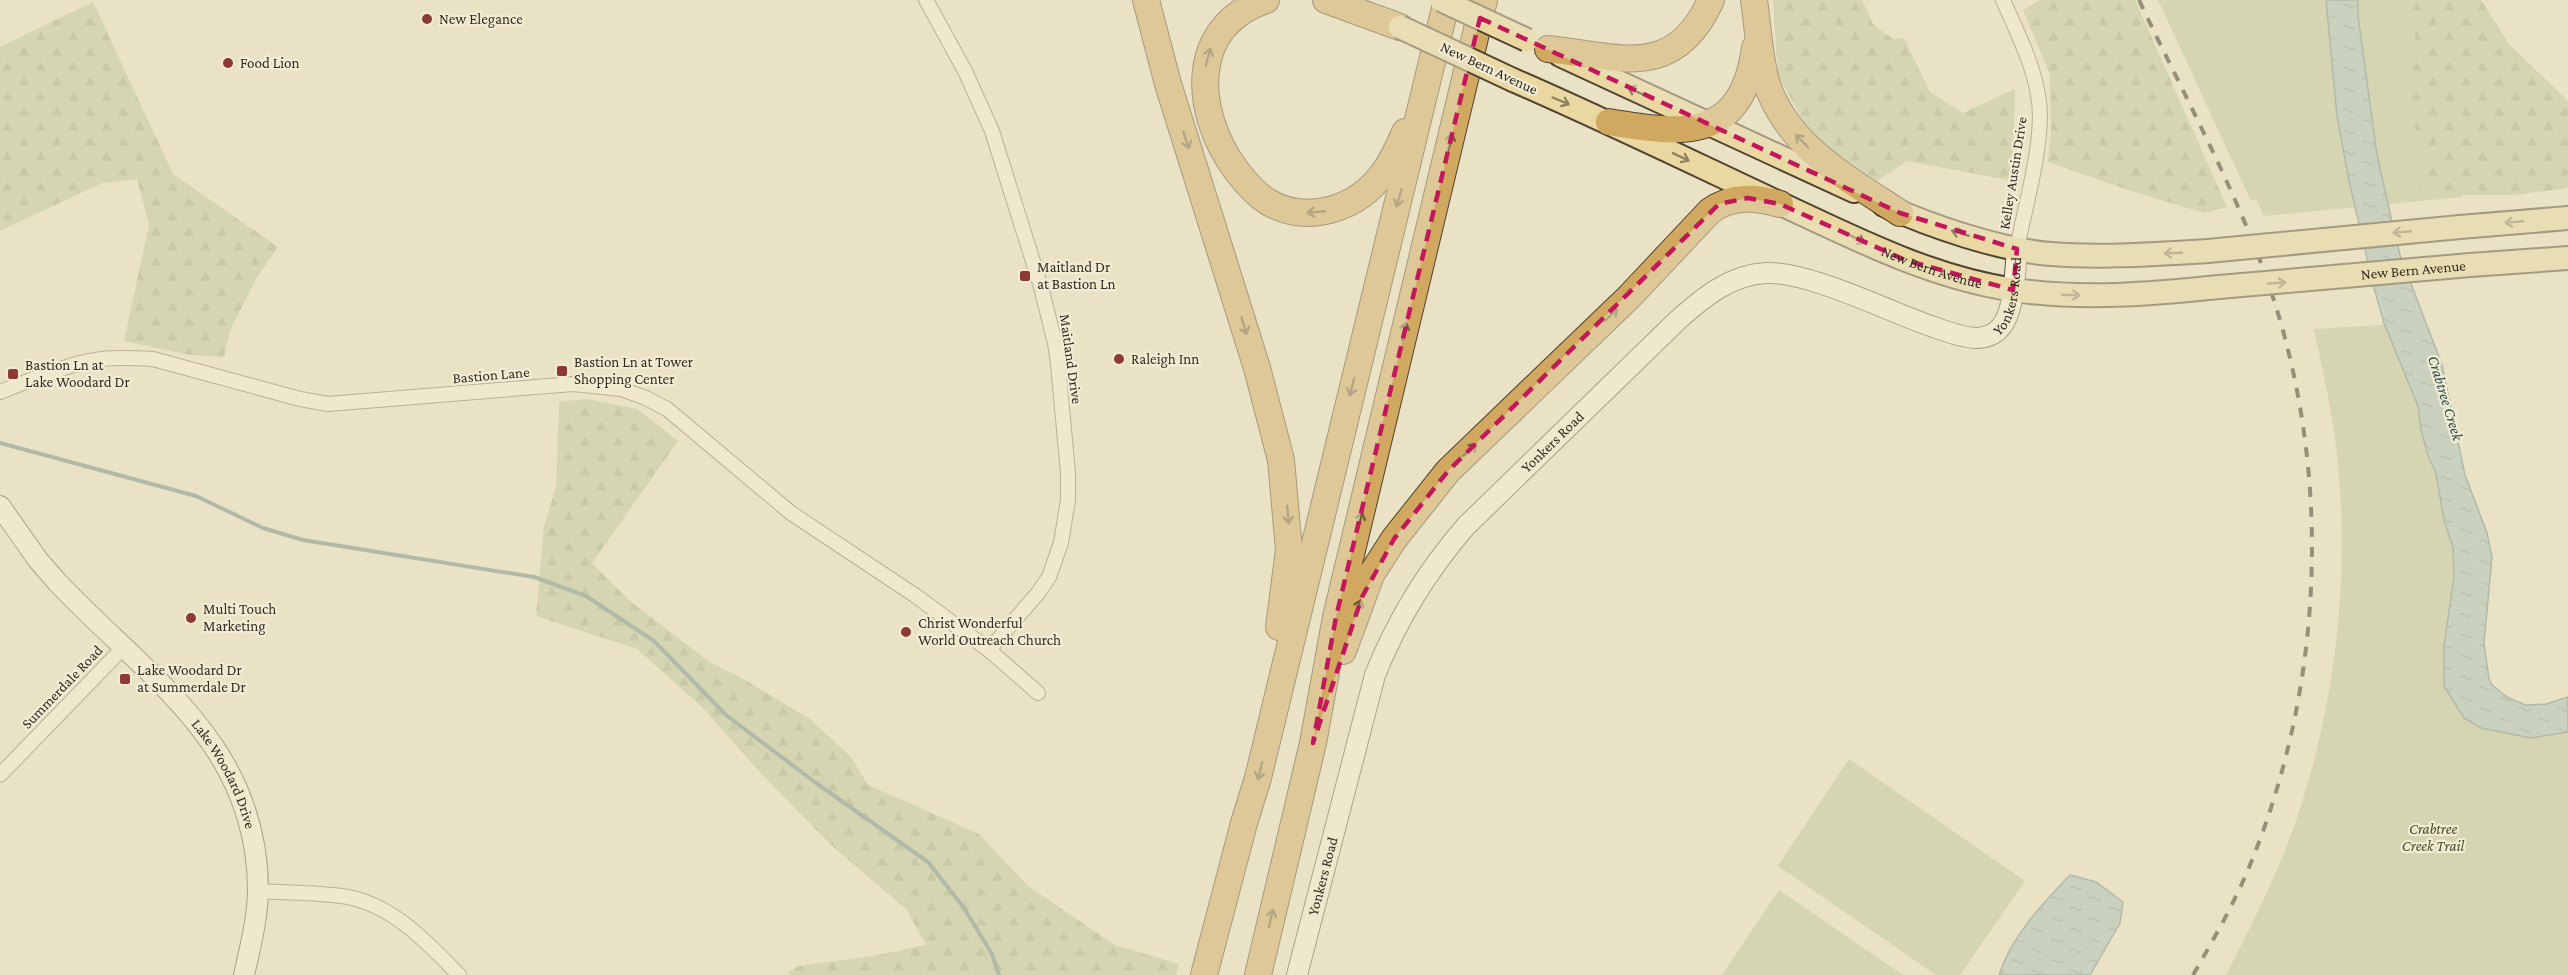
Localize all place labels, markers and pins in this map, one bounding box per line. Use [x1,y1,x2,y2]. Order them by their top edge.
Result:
place label: New Elegance [439,11,523,28]
marker: New Elegance [420,12,434,26]
place label: Food Lion [240,55,300,71]
marker: Food Lion [221,56,235,70]
place label: Maitland Dr at Bastion Ln [1037,259,1116,292]
marker: Maitland Dr at Bastion Ln [1018,269,1032,283]
place label: Raleigh Inn [1131,351,1199,368]
marker: Raleigh Inn [1112,352,1126,366]
place label: Bastion Ln at Tower Shopping Center [574,354,694,388]
place label: Bastion Ln at Lake Woodard Dr [25,357,130,390]
marker: Bastion Ln at Tower Shopping Center [555,364,569,378]
marker: Bastion Ln at Lake Woodard Dr [6,367,20,381]
place label: Multi Touch Marketing [203,601,276,635]
marker: Multi Touch Marketing [184,611,198,625]
place label: Christ Wonderful World Outreach Church [918,615,1061,648]
marker: Christ Wonderful World Outreach Church [899,625,913,639]
place label: Lake Woodard Dr at Summerdale Dr [137,662,247,695]
marker: Lake Woodard Dr at Summerdale Dr [118,672,132,686]

